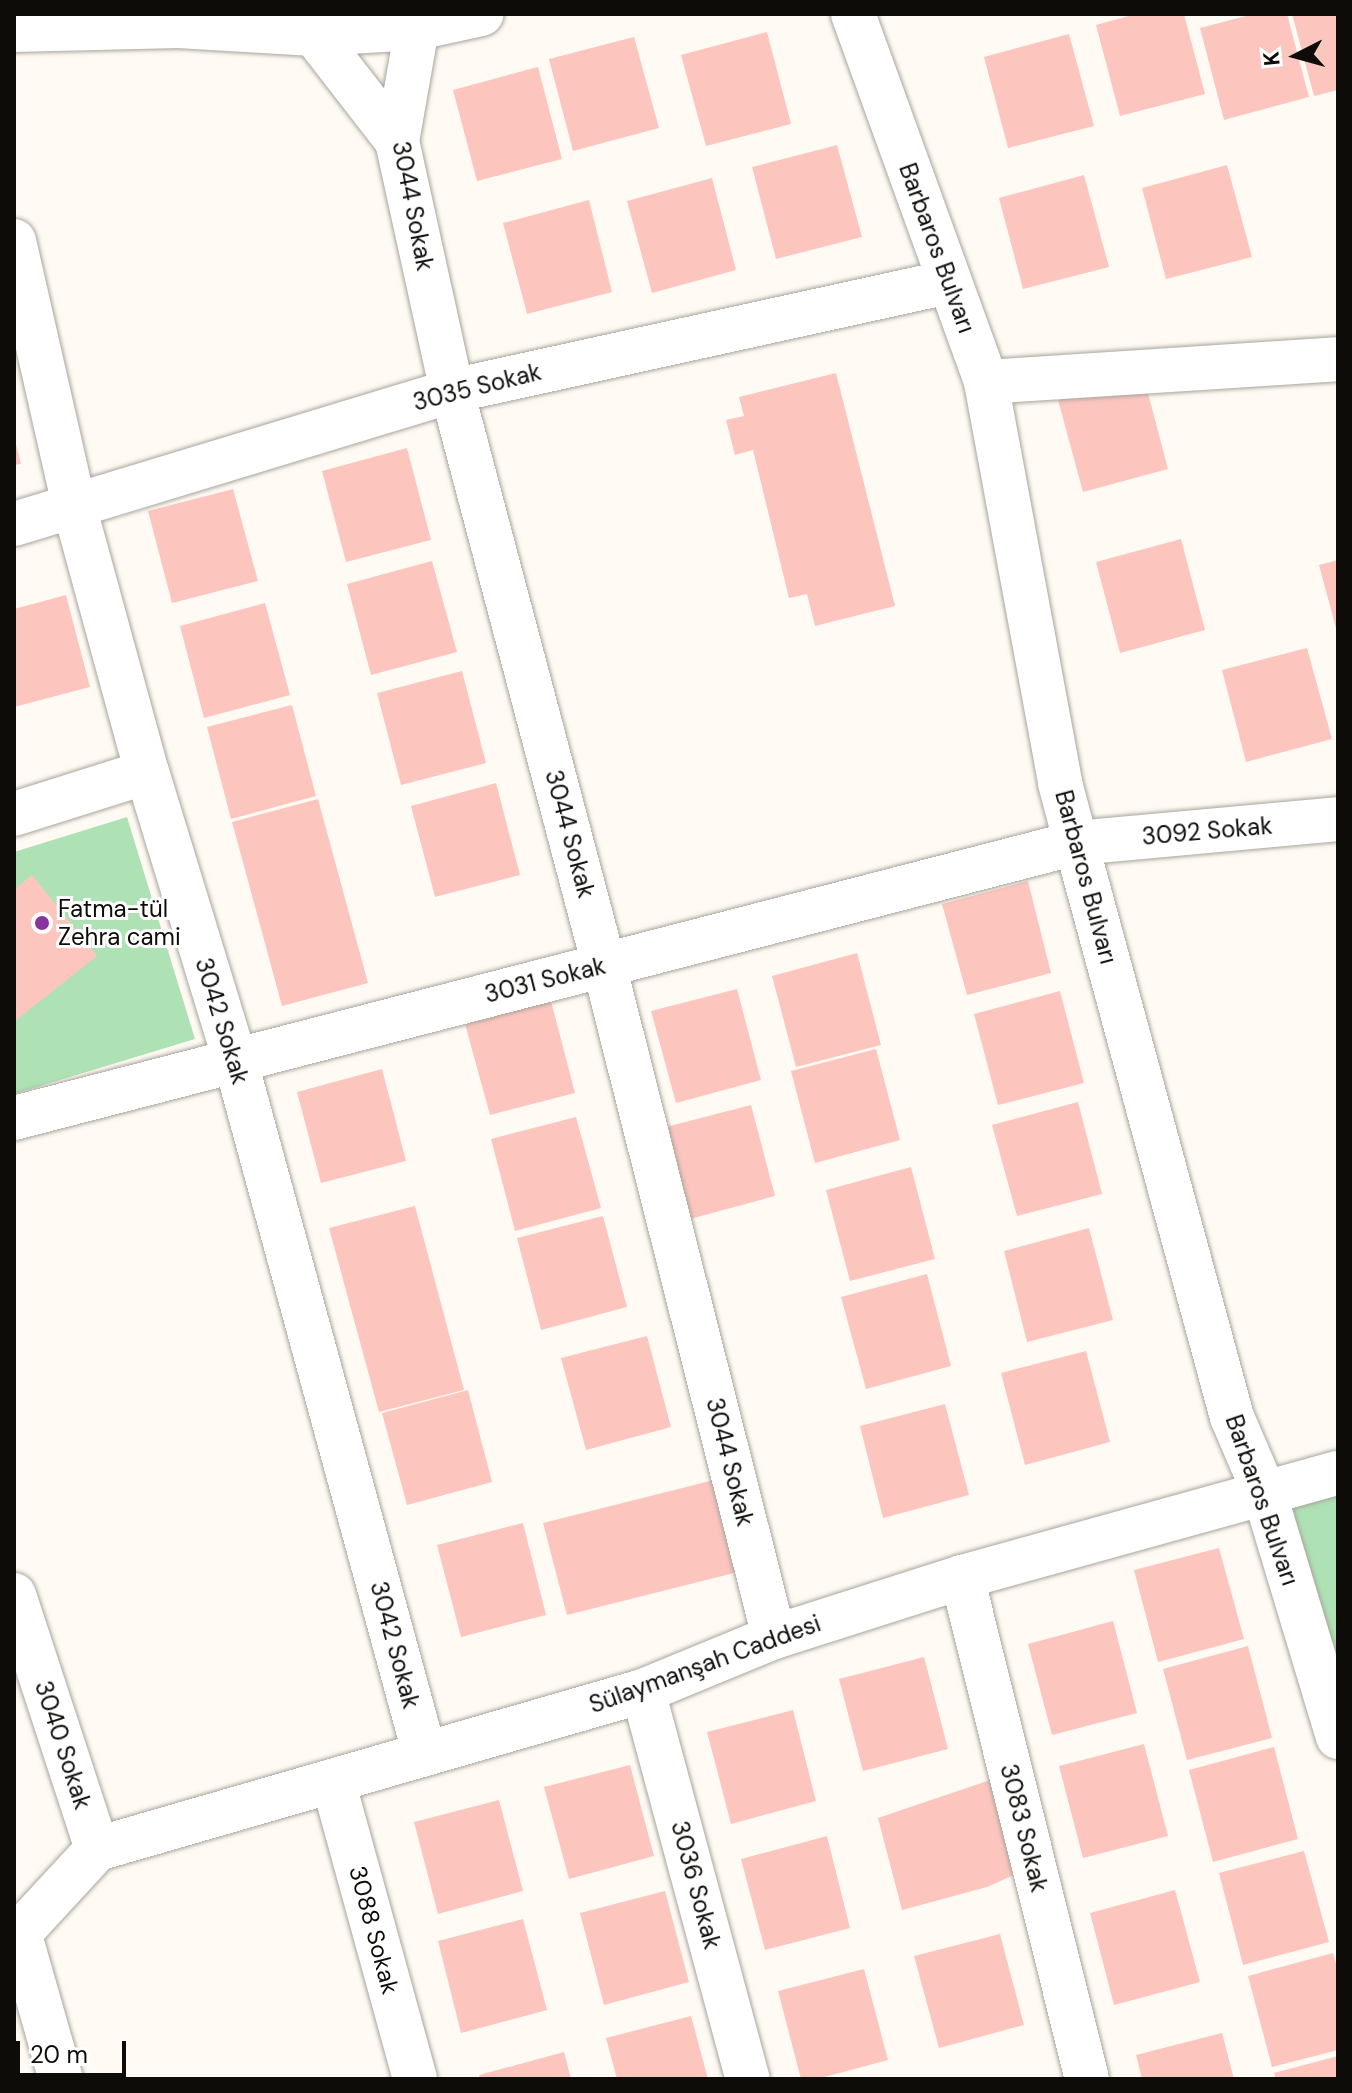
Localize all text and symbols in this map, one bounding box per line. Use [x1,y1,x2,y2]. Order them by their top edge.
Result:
north arrow [1256,16,1336,96]
text: K [1256,50,1287,67]
street label: 3044 Sokak [386,139,440,273]
street label: Barbaros Bulvarı [893,159,981,337]
street label: 3035 Sokak [410,357,544,417]
street label: 3044 Sokak [539,767,601,901]
street label: Barbaros Bulvarı [1049,787,1123,967]
street label: 3092 Sokak [1141,811,1273,851]
place label: Fatma-tül Zehra cami [58,895,181,951]
marker: Fatma-tül Zehra cami [33,914,51,932]
street label: 3031 Sokak [482,951,608,1009]
street label: 3042 Sokak [189,954,255,1088]
street label: 3044 Sokak [700,1395,760,1529]
street label: Barbaros Bulvarı [1219,1411,1305,1589]
street label: 3042 Sokak [364,1578,426,1712]
street label: Sülaymanşah Caddesi [585,1609,825,1719]
street label: 3040 Sokak [29,1677,97,1813]
street label: 3083 Sokak [994,1761,1054,1895]
street label: 3036 Sokak [665,1818,727,1952]
street label: 3088 Sokak [343,1863,405,1997]
scale bar [20,2025,130,2075]
text: 20 m [30,2039,88,2070]

